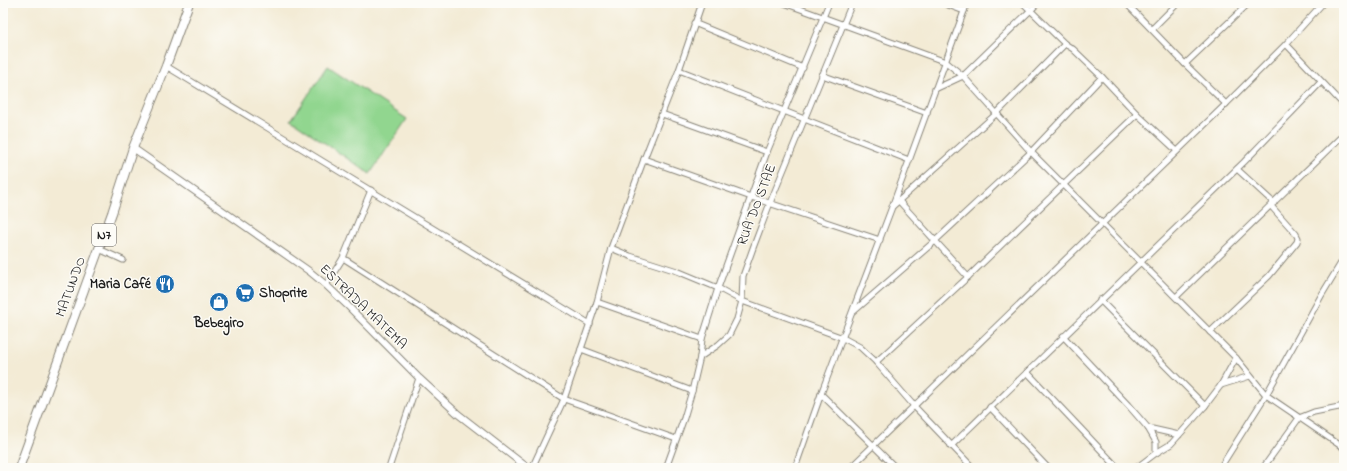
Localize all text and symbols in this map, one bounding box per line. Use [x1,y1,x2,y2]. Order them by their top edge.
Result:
street label: RUA DO STAE [732,161,782,249]
road number: N7 [92,224,116,246]
street label: MATUNDO [50,254,92,320]
street label: ESTRADA MATEMA [314,259,412,355]
restaurant icon: Maria Café [154,273,176,295]
place label: Maria Café [90,274,152,295]
supermarket icon: Shoprite [234,282,256,304]
place label: Shoprite [259,283,308,304]
shop icon: Bebegiro [208,291,230,313]
place label: Bebegiro [193,313,244,336]

